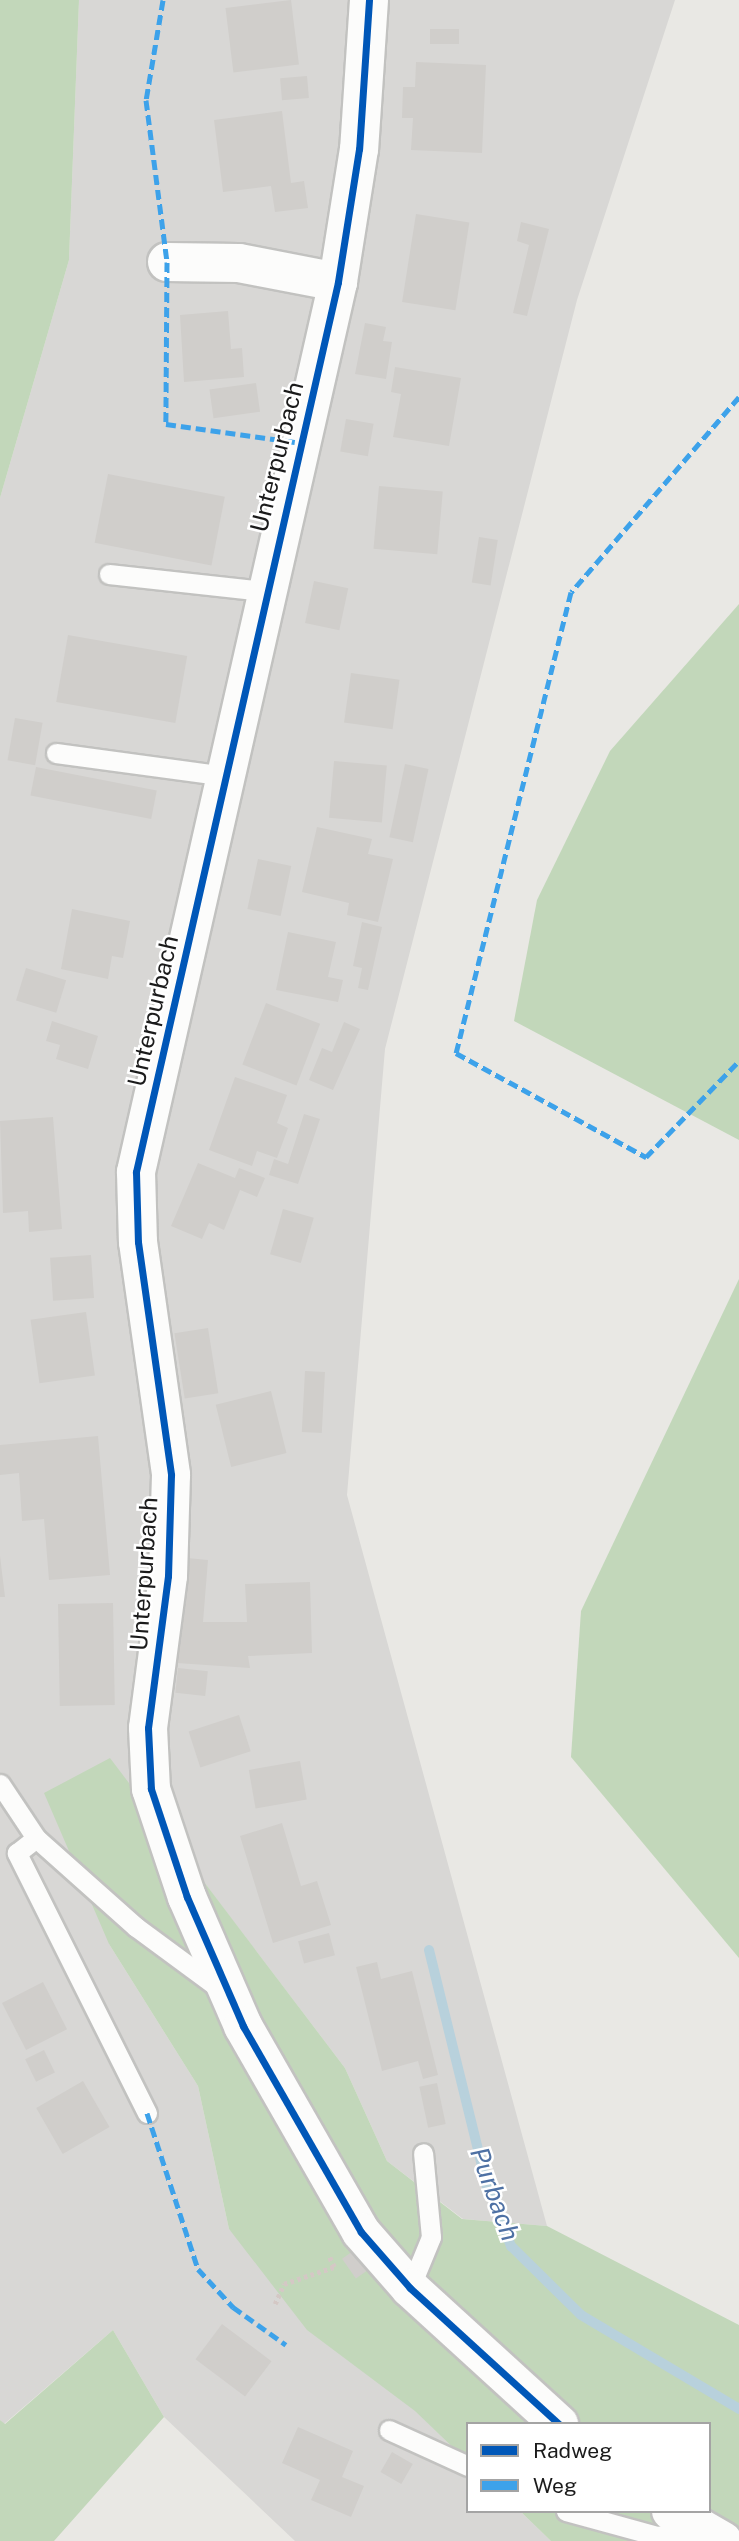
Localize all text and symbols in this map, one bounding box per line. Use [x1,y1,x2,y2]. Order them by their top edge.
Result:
street label: Unterpurbach [244,379,310,535]
street label: Unterpurbach [122,933,184,1089]
street label: Unterpurbach [124,1496,164,1652]
water label: Purbach [464,2143,526,2245]
legend [466,2422,711,2513]
text: Radweg [533,2438,612,2463]
text: Weg [533,2473,577,2498]

